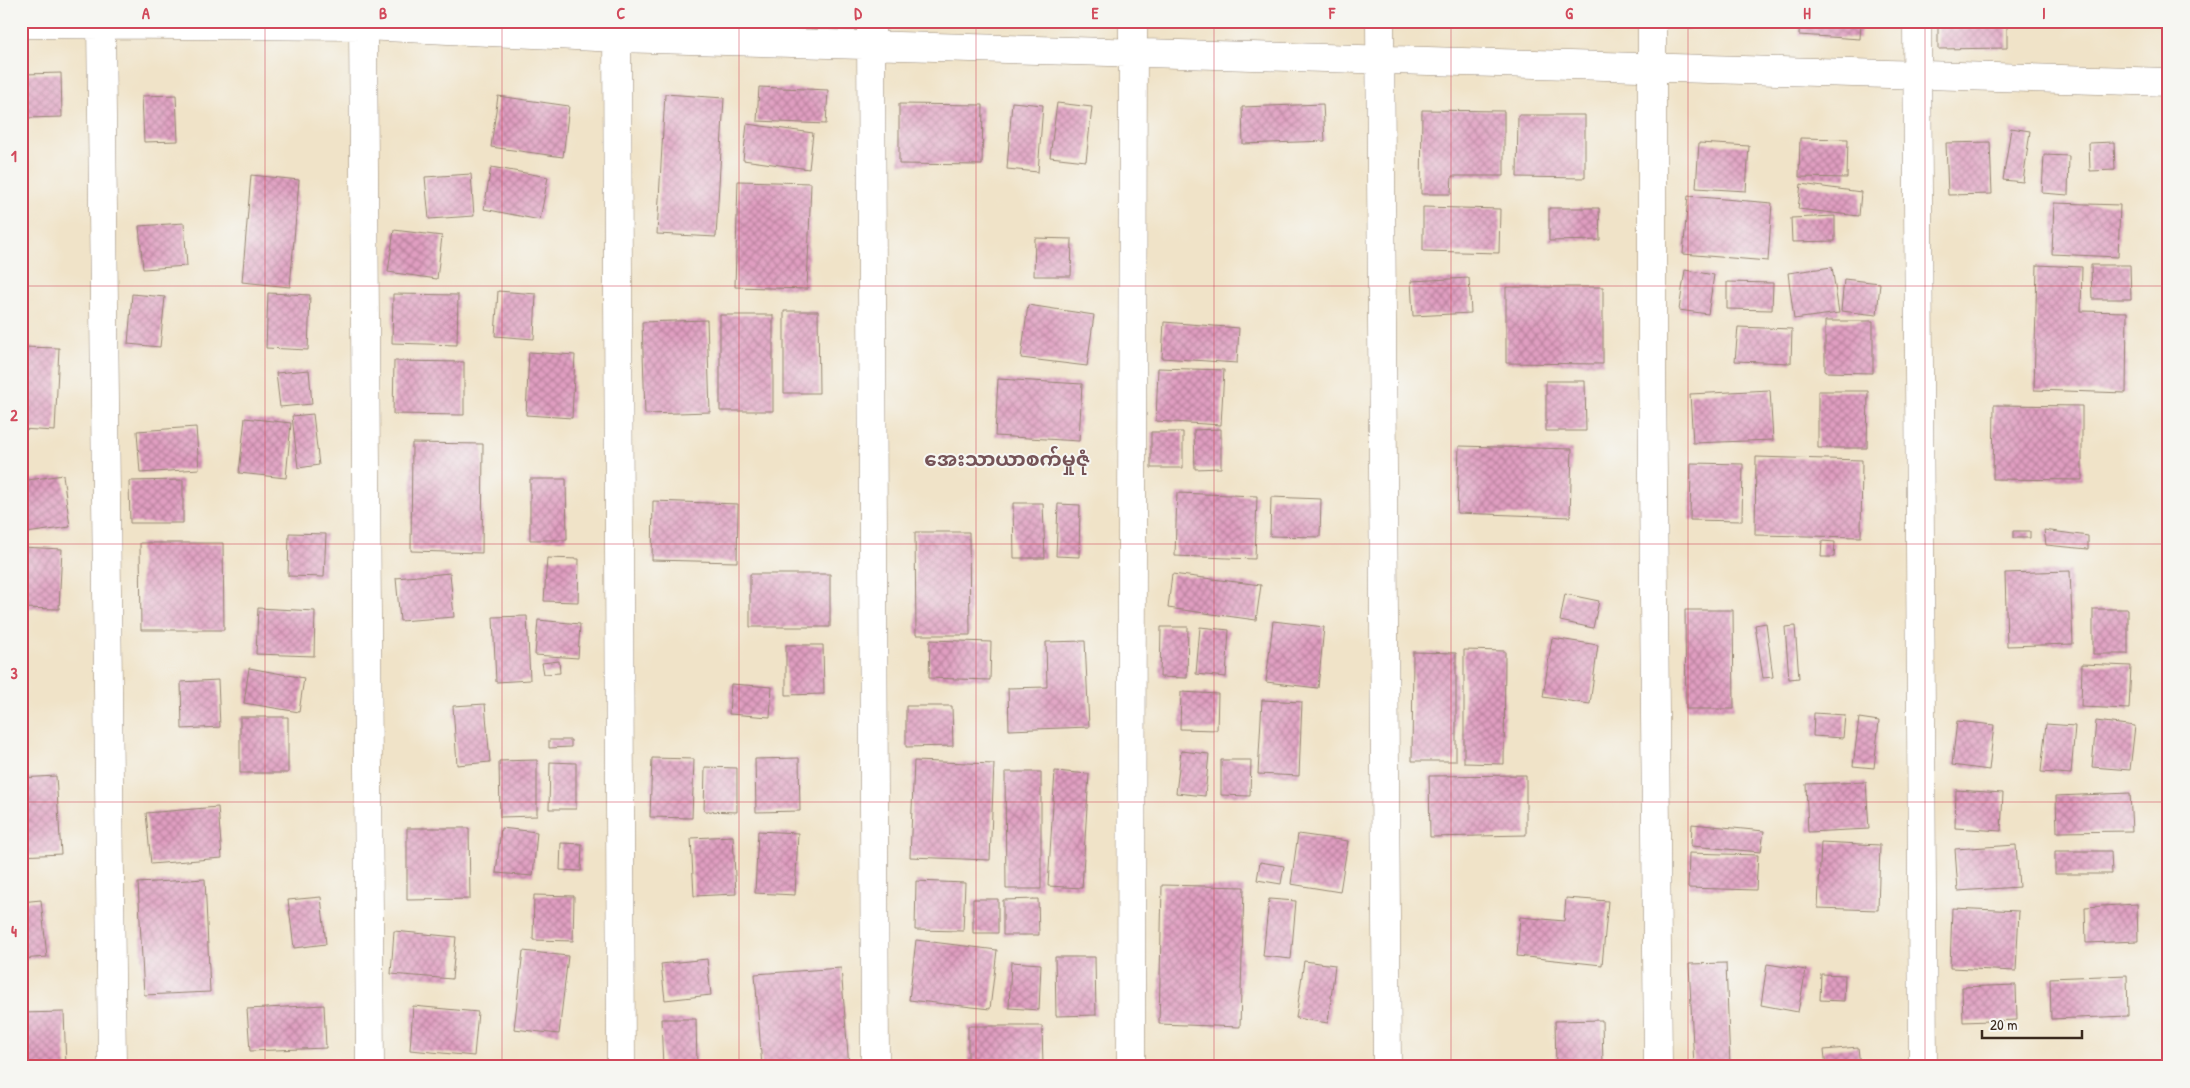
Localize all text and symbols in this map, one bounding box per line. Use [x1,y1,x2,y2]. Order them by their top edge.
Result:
text: A [142,2,150,24]
text: B [379,2,387,24]
text: C [617,2,626,24]
text: D [854,2,862,24]
text: E [1091,2,1099,24]
text: F [1328,2,1336,24]
text: G [1565,2,1573,24]
text: H [1803,2,1811,24]
text: I [2042,2,2046,24]
text: 1 [11,145,17,167]
text: 2 [10,404,18,426]
district label: အေးသာယာစက်မှုဇုံ [924,445,1090,475]
text: 3 [10,662,18,684]
text: 4 [11,920,17,942]
scale bar [1982,1008,2082,1040]
text: 20 m [1990,1014,2017,1035]

